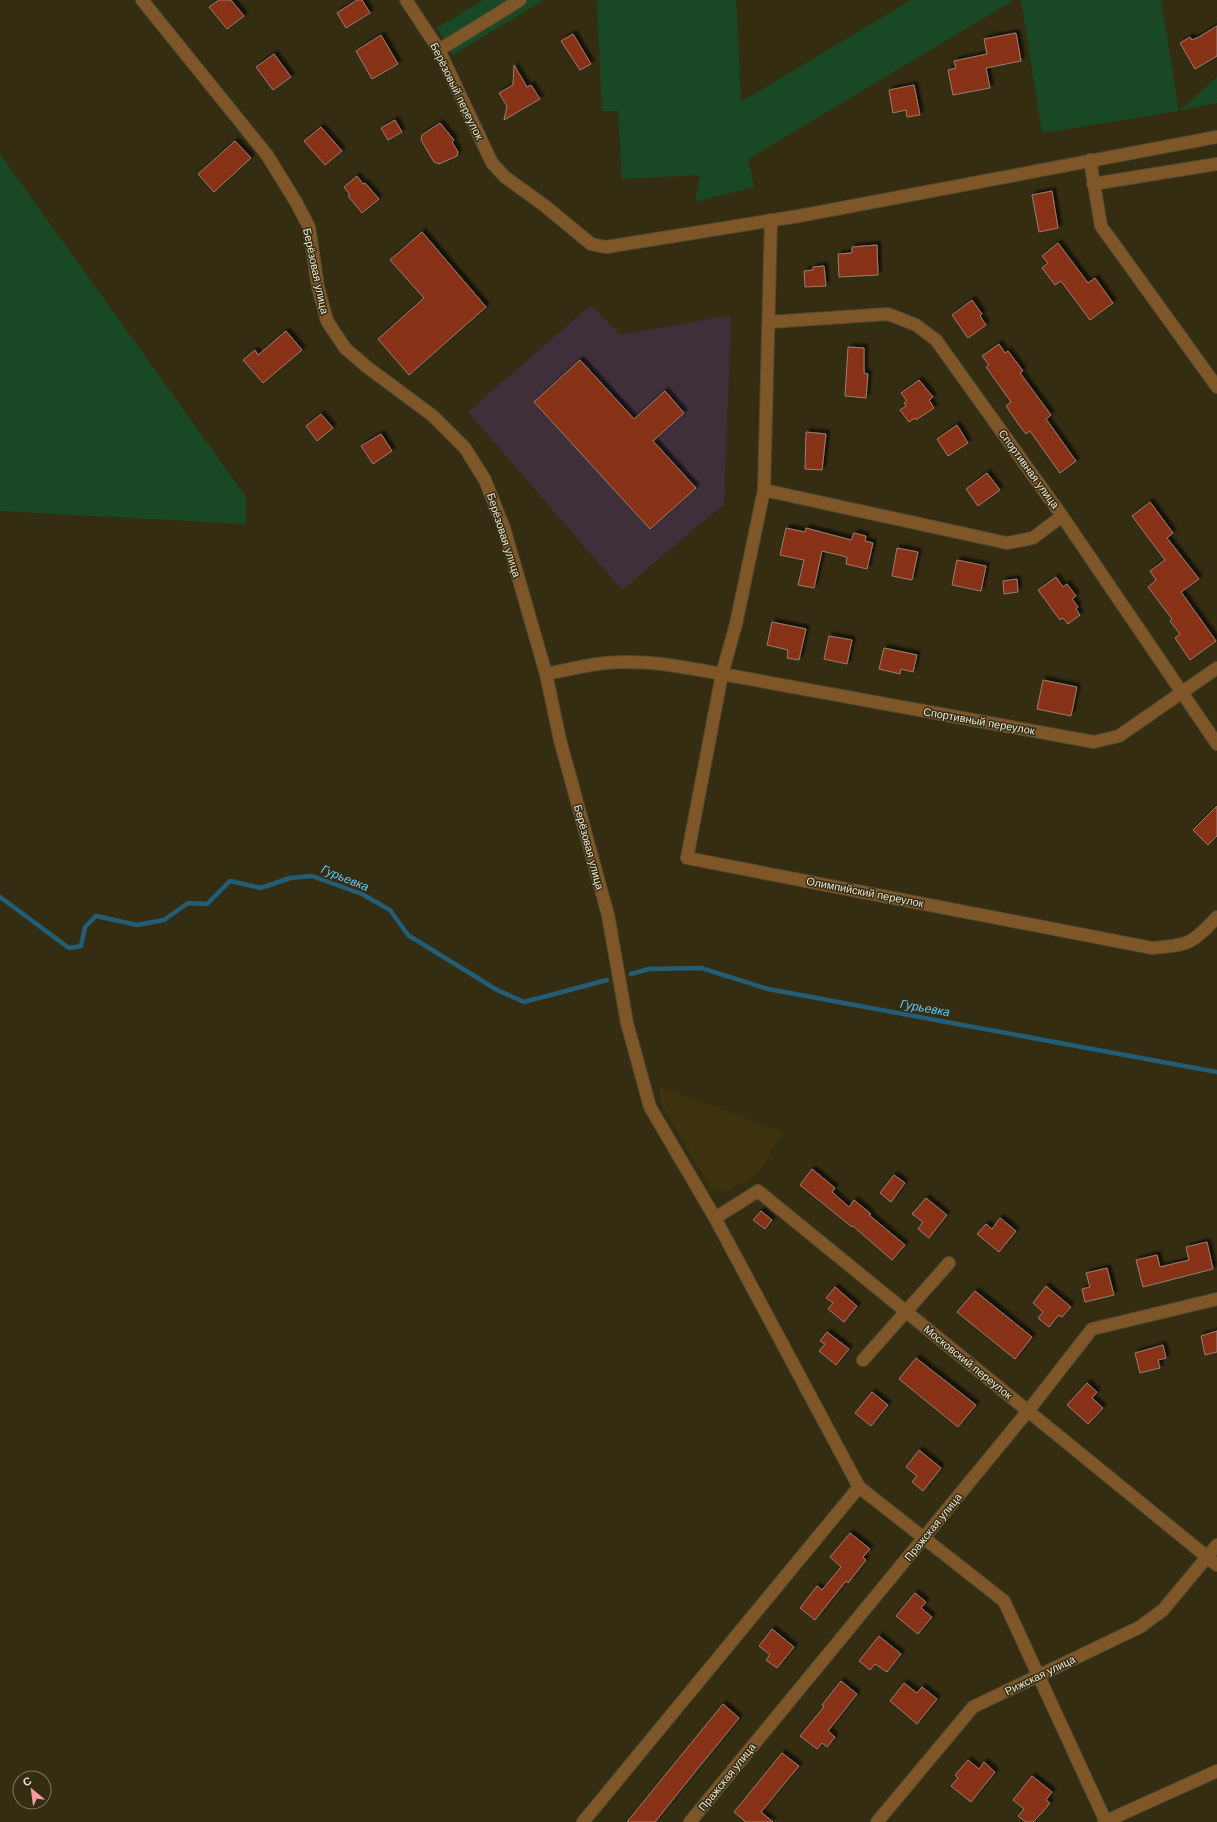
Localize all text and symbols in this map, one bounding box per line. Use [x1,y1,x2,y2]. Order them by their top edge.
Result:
street label: Берёзовый переулок [428,41,486,142]
street label: Берёзовая улица [301,227,331,316]
street label: Спортивная улица [996,427,1062,511]
street label: Берёзовая улица [485,491,524,579]
street label: Спортивный переулок [922,705,1036,737]
street label: Берёзовая улица [572,803,606,892]
water label: Гурьевка [319,862,371,894]
street label: Олимпийский переулок [805,875,925,909]
water label: Гурьевка [899,997,951,1019]
street label: Московский переулок [921,1323,1015,1401]
street label: Пражская улица [902,1490,964,1563]
street label: Рижская улица [1003,1652,1078,1697]
street label: Пражская улица [696,1740,758,1813]
north arrow [12,1770,52,1810]
text: С [21,1774,34,1788]

